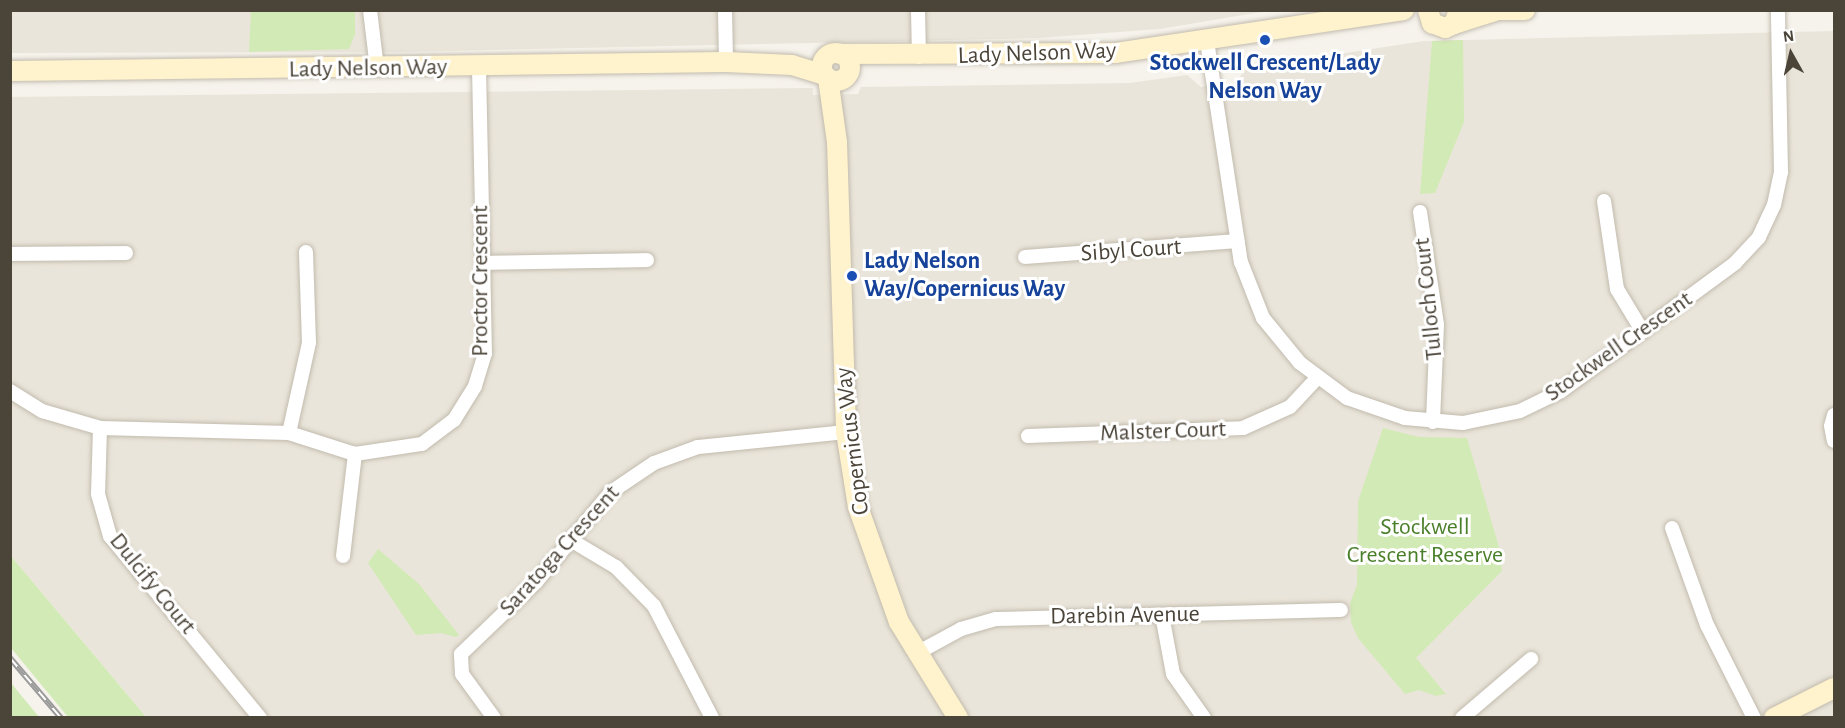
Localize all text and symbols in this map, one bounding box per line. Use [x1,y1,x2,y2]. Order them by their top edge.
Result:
north arrow [1761,24,1821,84]
text: N [1782,27,1795,45]
marker: Stockwell Crescent/Lady Nelson Way [1258,33,1272,47]
street label: Lady Nelson Way [957,37,1117,71]
place label: Stockwell Crescent/Lady Nelson Way [1149,50,1381,106]
street label: Lady Nelson Way [289,53,447,85]
street label: Proctor Crescent [467,205,495,357]
street label: Sibyl Court [1080,233,1182,269]
street label: Tulloch Court [1408,236,1450,362]
place label: Lady Nelson Way/Copernicus Way [864,248,1065,304]
marker: Lady Nelson Way/Copernicus Way [845,269,859,283]
street label: Stockwell Crescent [1540,285,1698,409]
street label: Copernicus Way [830,366,876,516]
street label: Malster Court [1100,415,1226,449]
street label: Saratoga Crescent [494,480,626,622]
park label: Stockwell Crescent Reserve [1347,514,1503,570]
street label: Dulcify Court [102,528,202,640]
street label: Darebin Avenue [1050,600,1200,632]

